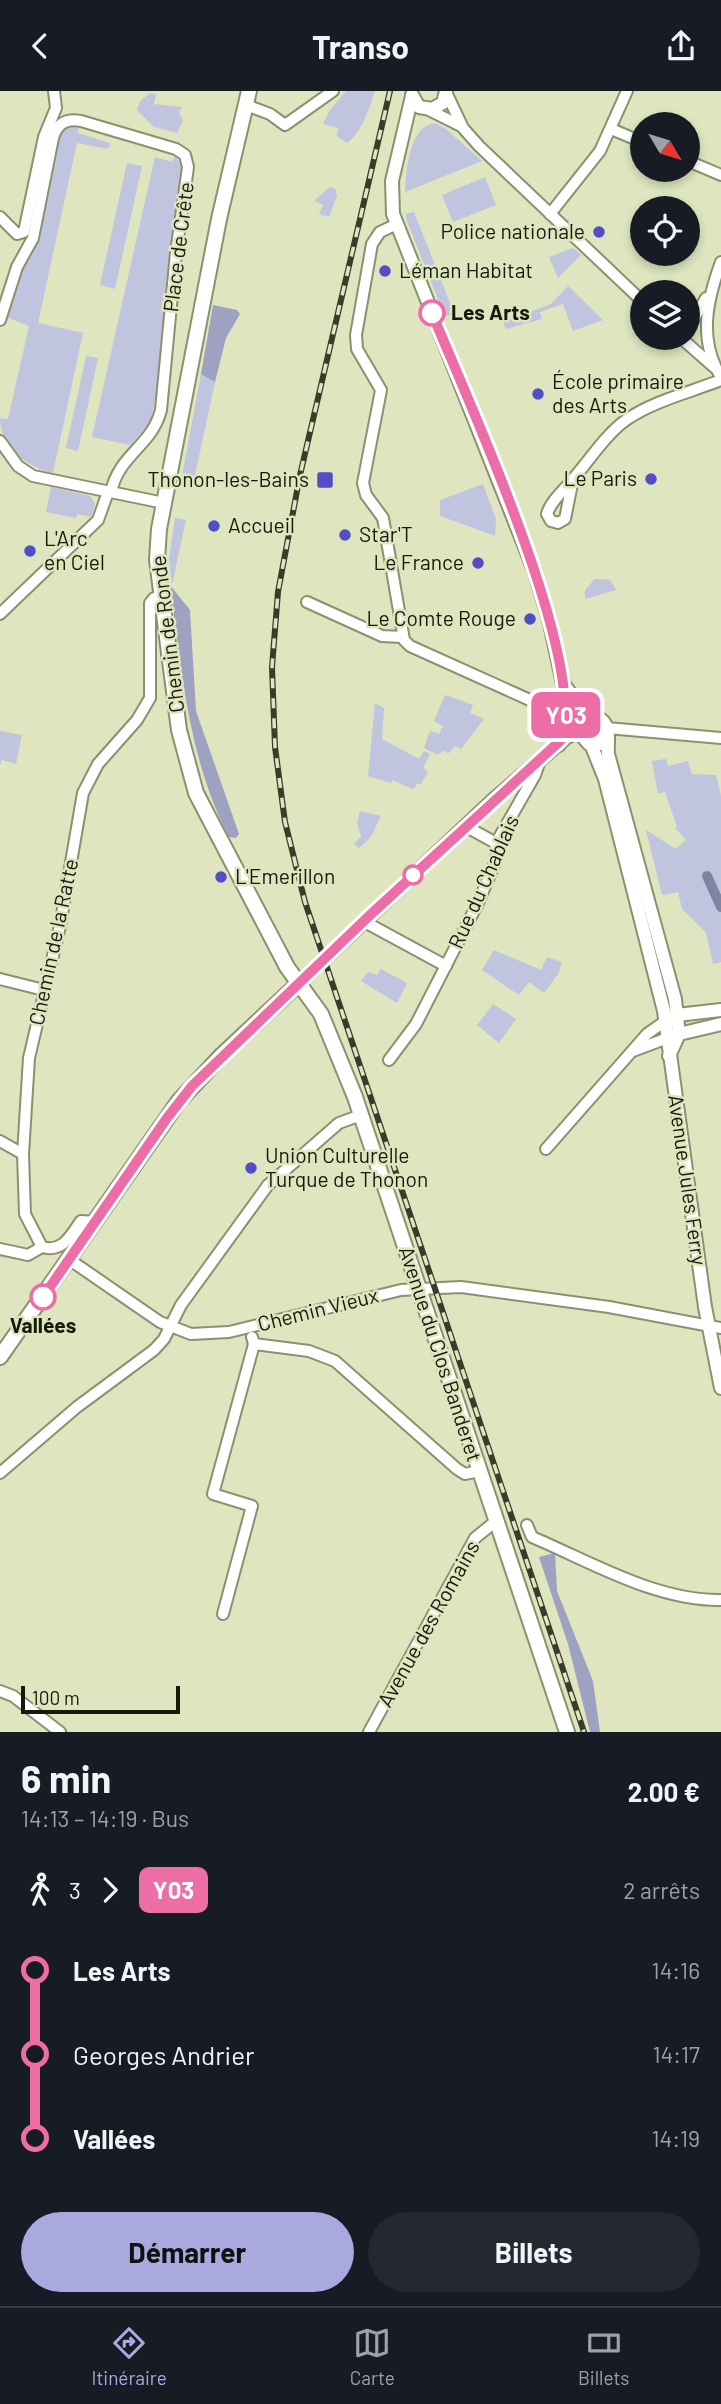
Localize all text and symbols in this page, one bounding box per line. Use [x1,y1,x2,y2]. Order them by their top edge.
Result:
icon: back [21,27,59,65]
text: Transo [312,27,409,65]
icon: share [662,27,700,65]
north arrow [630,112,700,182]
map controls [630,112,700,350]
street label: Place de Crête [157,180,198,313]
button: locate [630,196,700,266]
place label: Police nationale [441,218,585,243]
marker: Police nationale [591,224,607,240]
place label: Léman Habitat [399,257,533,282]
marker: Léman Habitat [377,263,393,279]
button: layers [630,280,700,350]
place label: Les Arts [451,299,530,324]
marker: Les Arts [419,300,445,326]
place label: École primaire des Arts [552,368,684,417]
marker: École primaire des Arts [530,386,546,402]
place label: Le Paris [563,465,637,490]
place label: Thonon-les-Bains [148,466,309,491]
marker: Thonon-les-Bains [315,470,335,490]
marker: Le Paris [643,471,659,487]
place label: Accueil [228,512,295,537]
marker: Accueil [206,518,222,534]
place label: Star'T [359,521,413,546]
place label: L'Arc en Ciel [44,525,105,574]
marker: Star'T [337,527,353,543]
marker: L'Arc en Ciel [22,543,38,559]
place label: Le France [373,549,464,574]
street label: Chemin de Ronde [144,554,189,714]
marker: Le France [470,555,486,571]
place label: Le Comte Rouge [367,605,516,630]
marker: Le Comte Rouge [522,611,538,627]
line badge: Y03 [526,692,606,738]
text: Y03 [545,700,587,729]
street label: Rue du Chablais [442,811,523,952]
street label: Chemin de la Ratte [23,856,82,1027]
place label: L'Emerillon [235,863,335,888]
unlabelled marker [403,865,423,885]
marker: L'Emerillon [213,869,229,885]
street label: Avenue Jules Ferry [664,1093,713,1267]
place label: Union Culturelle Turque de Thonon [265,1142,428,1191]
marker: Union Culturelle Turque de Thonon [243,1160,259,1176]
street label: Avenue du Clos Banderet [395,1243,488,1464]
street label: Chemin Vieux [255,1281,381,1336]
marker: Vallées [30,1284,56,1310]
place label: Vallées [10,1312,76,1337]
street label: Avenue des Romains [371,1536,484,1711]
scale bar [21,1683,180,1715]
text: 100 m [32,1686,80,1709]
text: 6 min [21,1755,111,1801]
text: 2.00 € [628,1776,700,1807]
text: 14:13 – 14:19 · Bus [21,1804,189,1832]
icon: walk [21,1871,59,1909]
icon: forward [91,1871,129,1909]
text: Y03 [153,1875,194,1904]
text: 3 [69,1876,81,1904]
text: 2 arrêts [623,1876,700,1904]
text: Les Arts [73,1955,171,1986]
text: 14:16 [652,1956,700,1984]
text: Georges Andrier [73,2039,255,2070]
text: 14:17 [653,2040,700,2068]
text: Vallées [73,2123,155,2154]
text: 14:19 [651,2124,700,2152]
button: Démarrer [21,2212,354,2292]
button: Billets [368,2212,700,2292]
tab: Itinéraire [92,2324,167,2389]
tab: Carte [350,2324,395,2389]
tab: Billets [578,2324,629,2389]

